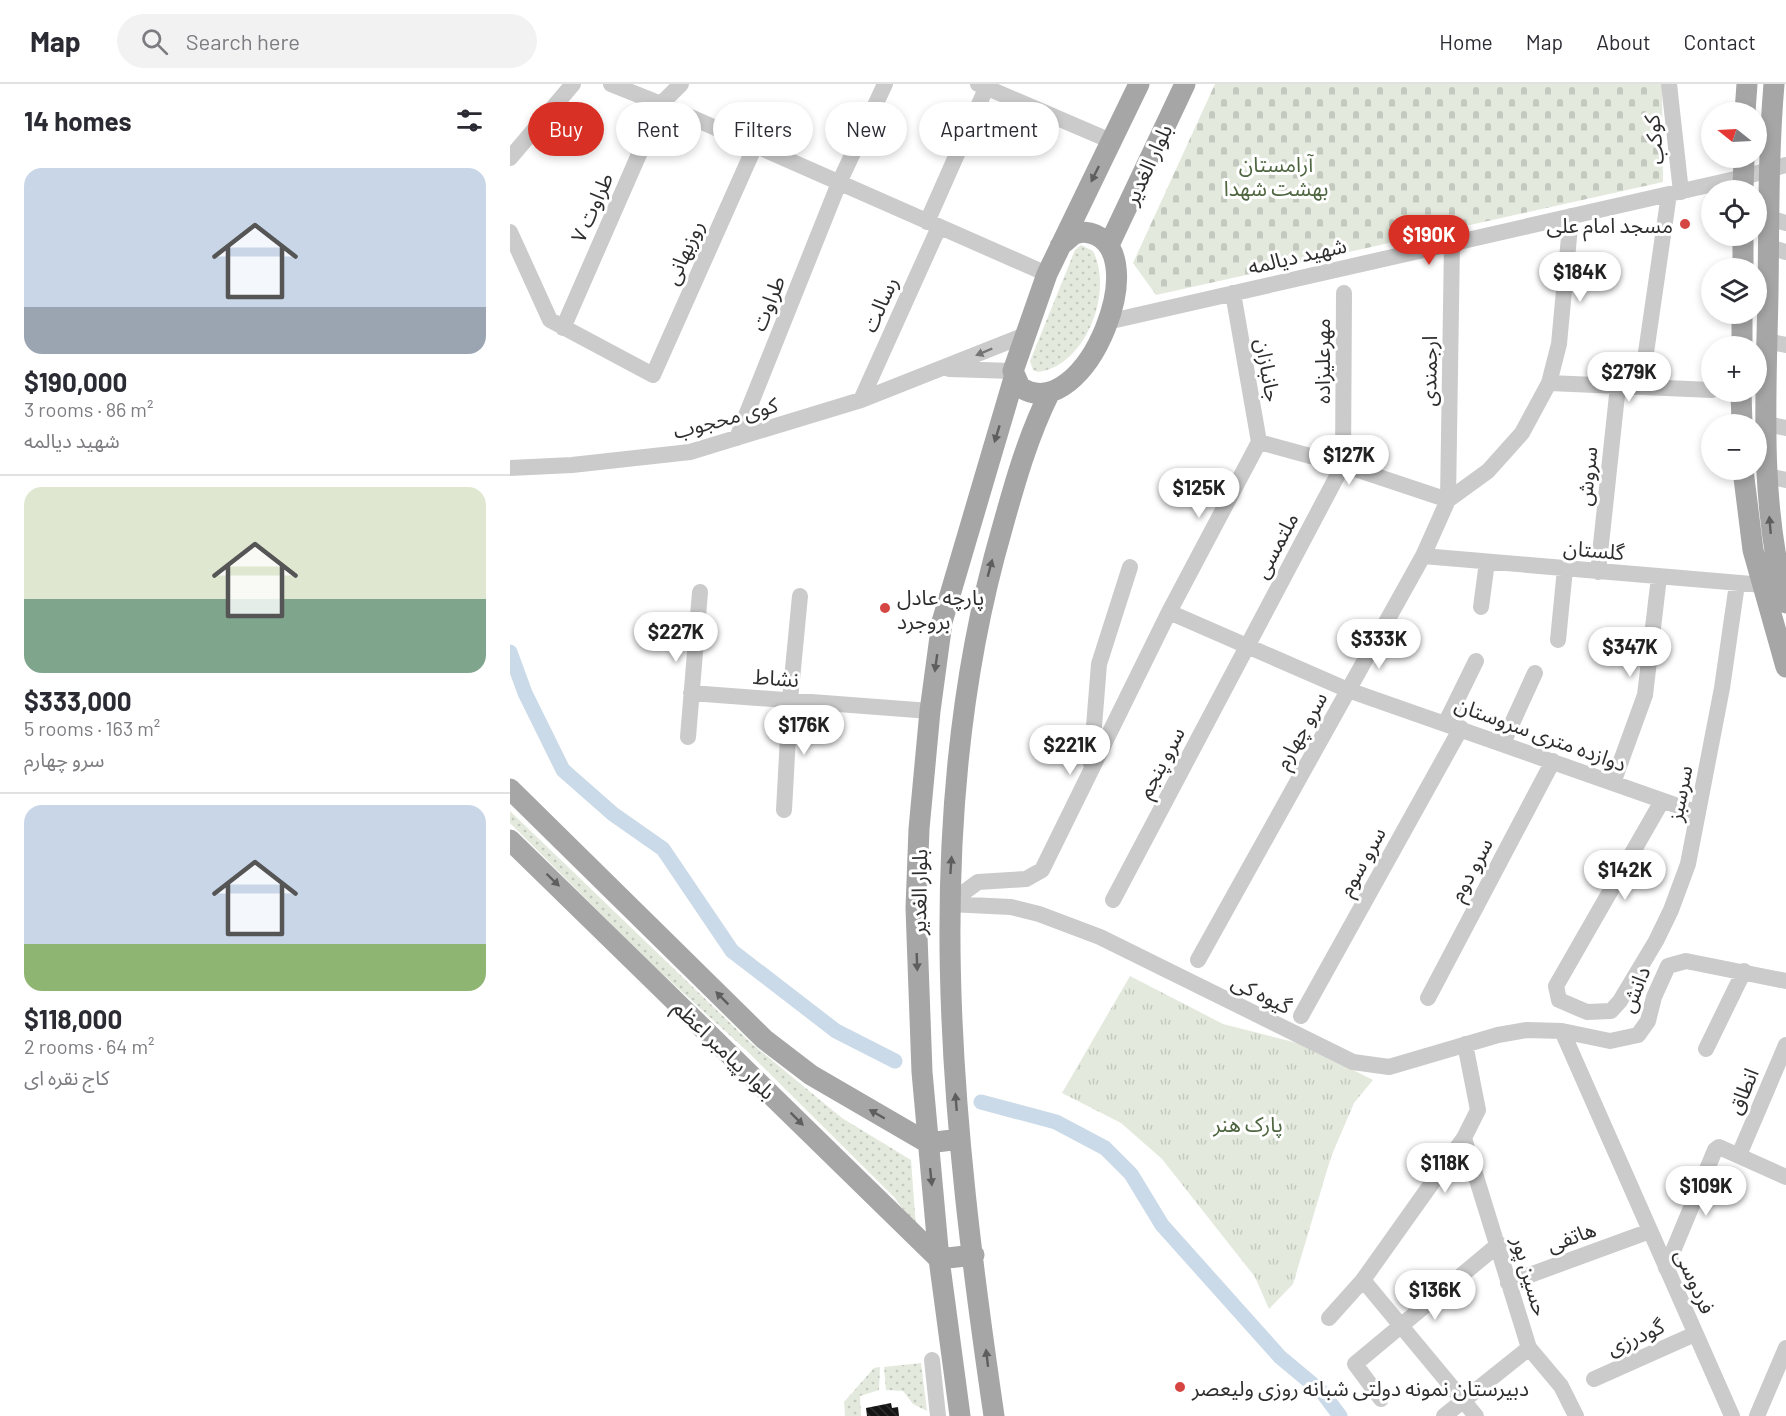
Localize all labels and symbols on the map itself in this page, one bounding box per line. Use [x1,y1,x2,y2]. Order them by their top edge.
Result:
north arrow [1701,102,1767,168]
street label: کوکب [1638,113,1669,166]
street label: بلوار الغدیر [1117,120,1177,210]
park label: آرامستان بهشت شهدا [1224,151,1328,201]
one-way arrow [1090,166,1100,183]
street label: طراوت ۷ [565,168,618,246]
place label: مسجد امام علی [1547,212,1673,242]
pin: $190K [1387,215,1471,266]
street label: روزبهانی [658,216,709,288]
marker: مسجد امام علی [1678,217,1692,231]
street label: شهید دیالمه [1245,232,1349,279]
pin: $184K [1538,252,1622,303]
street label: طراوت [745,272,790,335]
street label: رسالت [856,272,903,336]
street label: مهرعلیزاده [1309,318,1335,404]
street label: ارجمندی [1415,335,1442,407]
street label: جانبازان [1250,336,1287,404]
one-way arrow [974,347,992,357]
pin: $279K [1587,352,1671,403]
street label: کوی محجوب [670,391,781,444]
one-way arrow [992,425,1001,443]
pin: $127K [1307,435,1391,486]
street label: سروش [1570,445,1603,507]
pin: $125K [1157,468,1241,519]
street label: ملتمسی [1247,508,1303,583]
one-way arrow [1765,515,1775,534]
street label: گلستان [1562,534,1626,565]
one-way arrow [986,559,996,577]
place label: پارچه عادل بروجرد [897,584,984,634]
marker: پارچه عادل بروجرد [878,601,892,615]
pin: $227K [634,612,718,663]
pin: $333K [1337,619,1421,670]
pin: $347K [1588,627,1672,678]
one-way arrow [931,653,940,672]
street label: نشاط [752,663,800,691]
street label: سرو چهارم [1269,687,1336,775]
street label: دوازده متری سروستان [1452,690,1630,777]
pin: $176K [762,705,846,756]
street label: سرو پنجم [1131,722,1193,804]
pin: $221K [1028,725,1112,776]
street label: سرسبز [1661,763,1698,824]
street label: سرو سوم [1332,822,1394,902]
street label: سرو دوم [1443,833,1501,907]
street label: بلوار الغدیر [905,849,932,936]
pin: $142K [1583,850,1667,901]
one-way arrow [946,856,956,875]
one-way arrow [545,872,559,886]
one-way arrow [912,952,922,971]
street label: دانش [1614,962,1655,1016]
street label: گیوه کی [1228,968,1296,1019]
one-way arrow [716,991,730,1005]
street label: بلوار پیامبر اعظم [666,994,781,1107]
street label: انطاق [1721,1064,1763,1118]
one-way arrow [951,1092,961,1111]
one-way arrow [869,1109,886,1119]
one-way arrow [790,1111,804,1125]
park label: پارک هنر [1212,1111,1283,1138]
pin: $118K [1403,1143,1487,1194]
pin: $109K [1664,1166,1748,1217]
one-way arrow [926,1168,936,1187]
street label: هاتفی [1543,1216,1599,1257]
street label: حسین پور [1505,1232,1554,1319]
street label: فردوسی [1670,1245,1721,1318]
pin: $136K [1393,1270,1477,1321]
street label: گودرزی [1603,1312,1668,1361]
one-way arrow [982,1348,991,1367]
place label: دبیرستان نمونه دولتی شبانه روزی ولیعصر [1191,1375,1529,1401]
marker: دبیرستان نمونه دولتی شبانه روزی ولیعصر [1173,1380,1187,1394]

